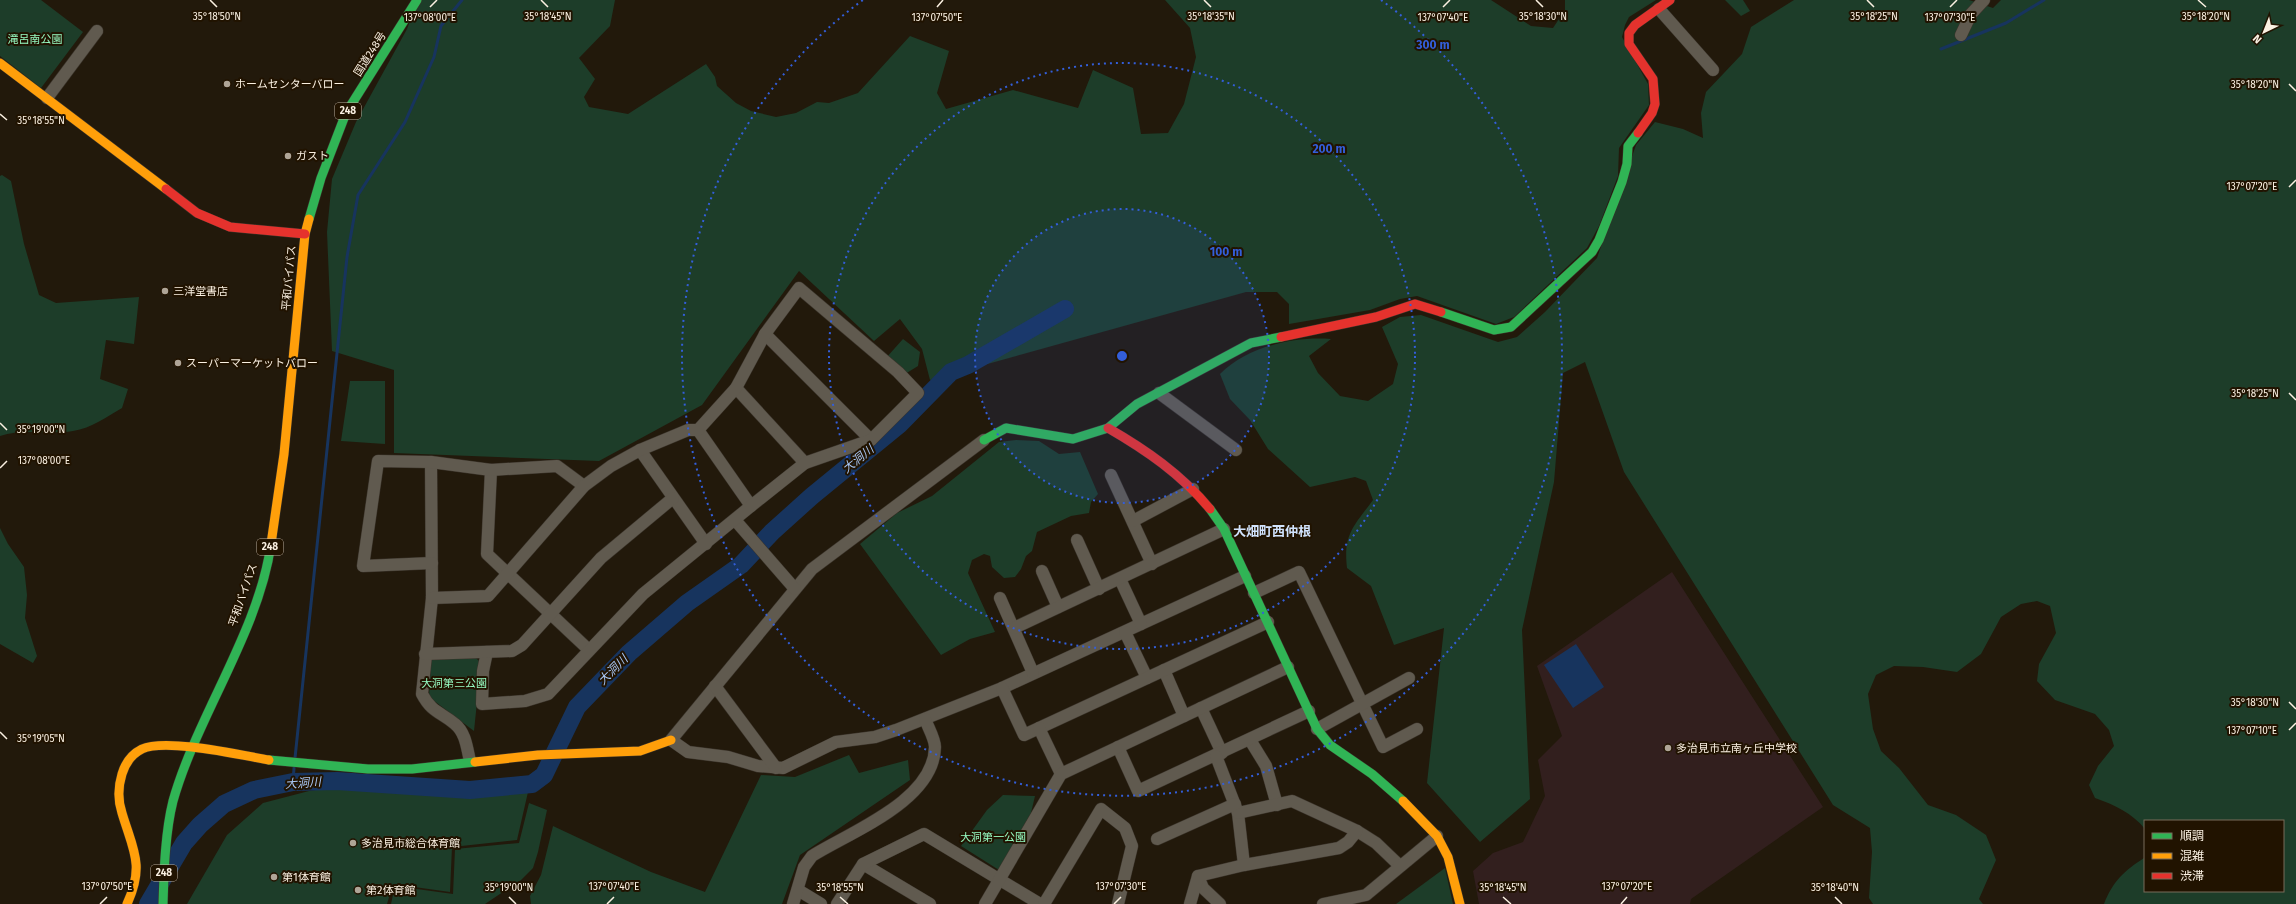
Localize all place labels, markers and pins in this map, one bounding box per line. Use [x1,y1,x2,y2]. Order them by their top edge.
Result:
place label: ホームセンターバロー [235,78,345,91]
marker: ホームセンターバロー [222,79,232,89]
place label: ガスト [296,150,329,163]
marker: ガスト [283,151,293,161]
place label: 三洋堂書店 [173,285,228,298]
marker: 三洋堂書店 [160,286,170,296]
centre of rings [1115,349,1129,363]
place label: スーパーマーケットバロー [186,357,318,370]
marker: スーパーマーケットバロー [173,358,183,368]
place label: 多治見市立南ヶ丘中学校 [1676,742,1797,755]
marker: 多治見市立南ヶ丘中学校 [1663,743,1673,753]
place label: 多治見市総合体育館 [361,837,460,850]
marker: 多治見市総合体育館 [348,838,358,848]
place label: 第1体育館 [282,871,331,884]
marker: 第1体育館 [269,872,279,882]
place label: 第2体育館 [366,884,415,897]
marker: 第2体育館 [353,885,363,895]

